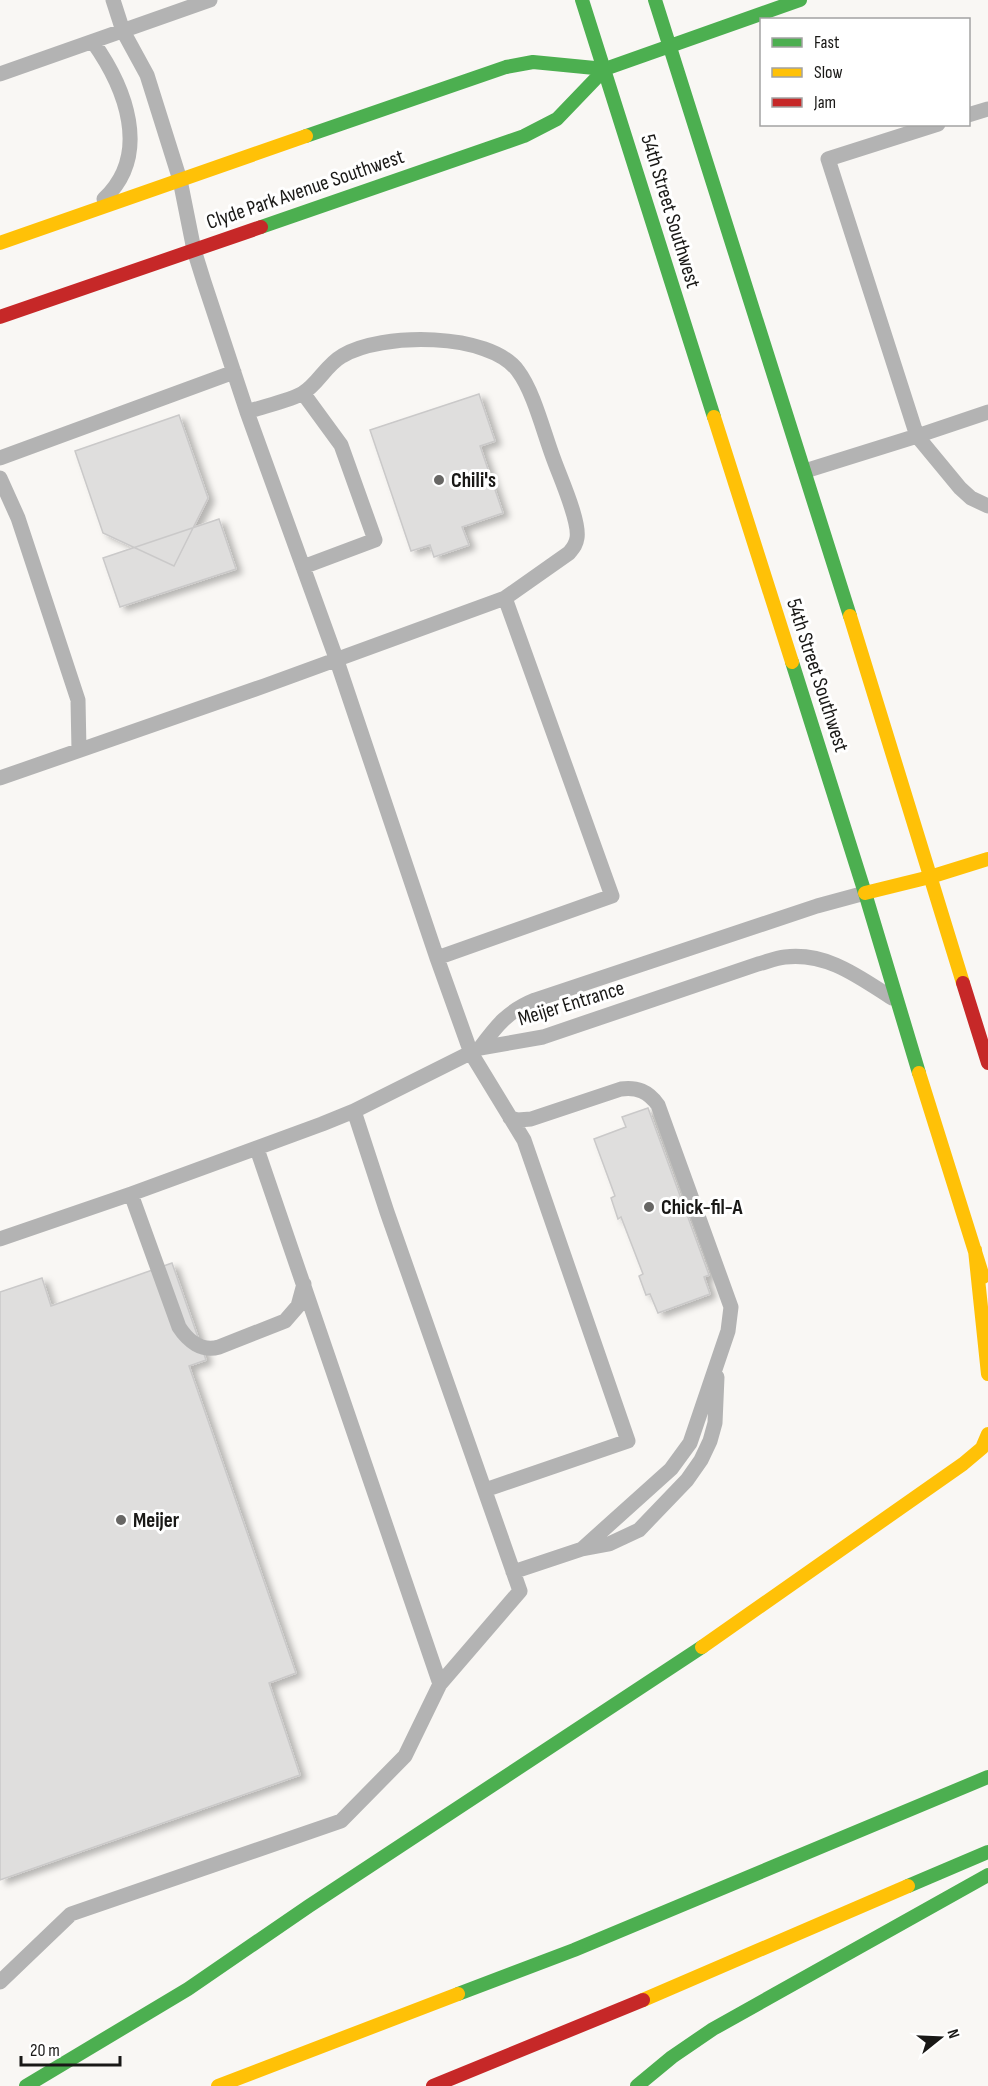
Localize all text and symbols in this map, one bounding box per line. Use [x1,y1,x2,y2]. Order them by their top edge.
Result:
legend [760,18,970,126]
text: Fast [814,32,840,53]
text: Slow [814,62,843,83]
text: Jam [813,92,836,113]
street label: 54th Street Southwest [635,131,706,291]
street label: Clyde Park Avenue Southwest [203,144,407,235]
place label: Chili's [451,468,496,493]
marker: Chili's [432,473,446,487]
street label: 54th Street Southwest [781,595,854,755]
street label: Meijer Entrance [515,975,627,1032]
place label: Chick-fil-A [661,1195,744,1220]
marker: Chick-fil-A [642,1200,656,1214]
place label: Meijer [133,1508,180,1533]
marker: Meijer [114,1513,128,1527]
north arrow [910,2008,970,2068]
text: N [942,2027,963,2041]
scale bar [21,2029,120,2067]
text: 20 m [30,2040,60,2061]

